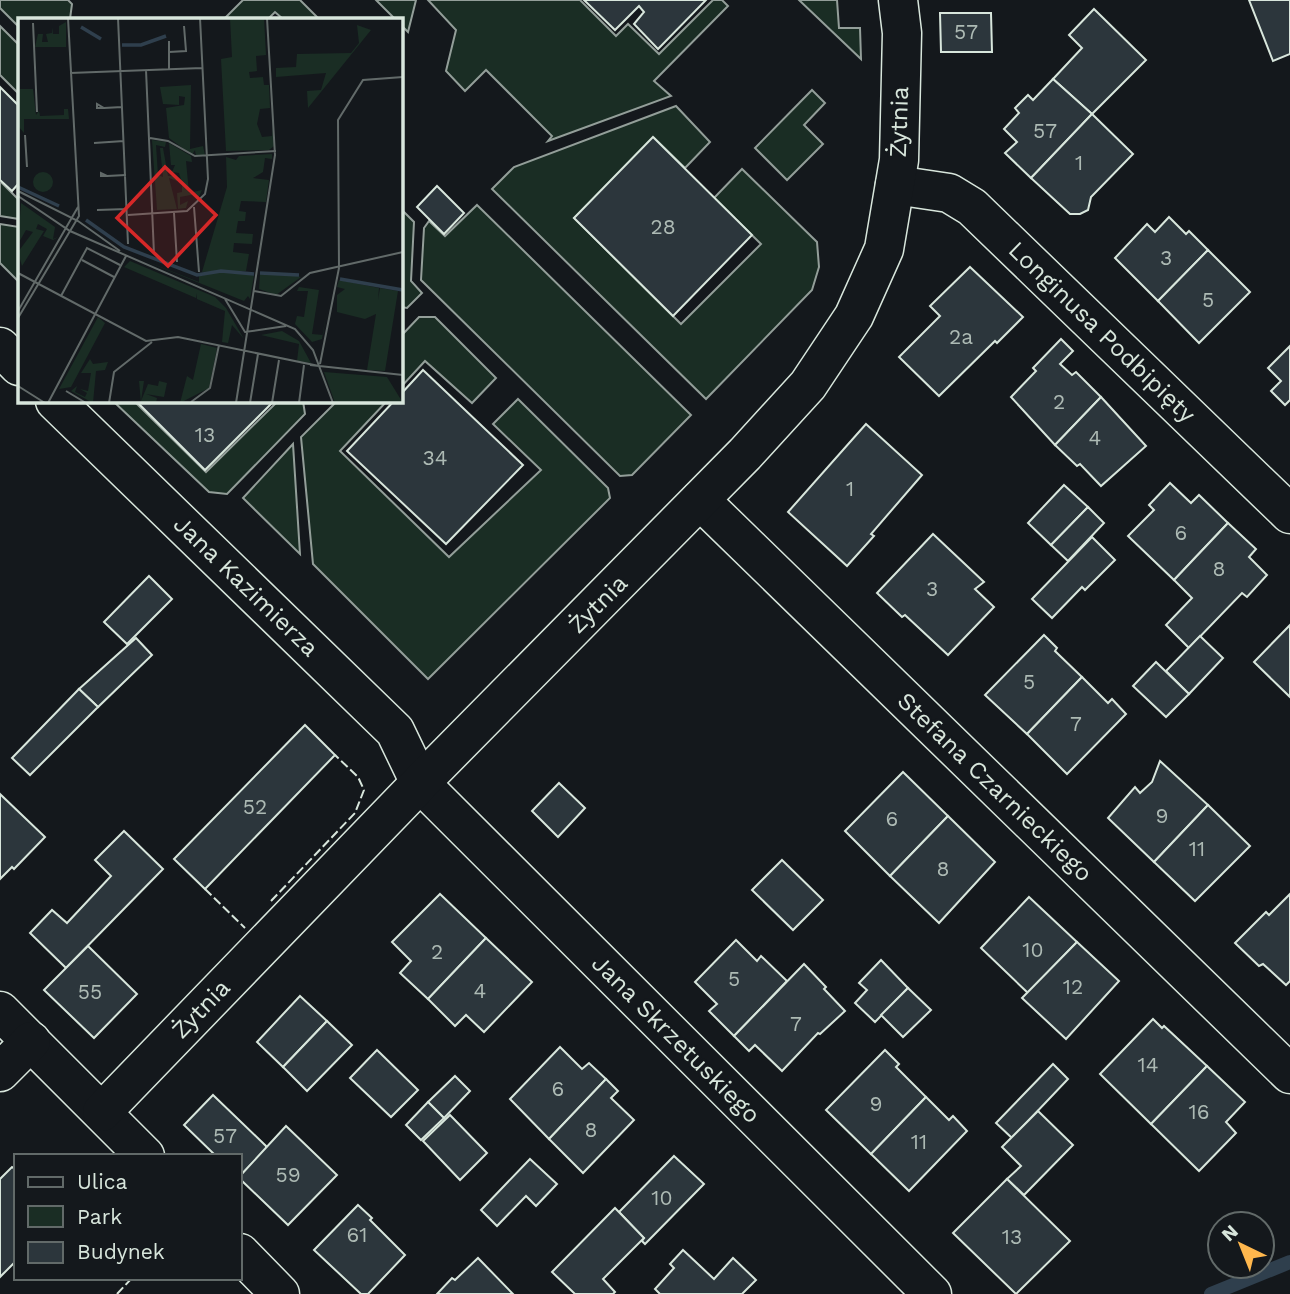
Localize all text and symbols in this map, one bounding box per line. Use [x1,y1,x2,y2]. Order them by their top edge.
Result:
inset map [18,18,402,402]
house number: 57 [954,19,978,44]
street label: Żytnia [884,86,914,158]
house number: 57 [1033,118,1057,143]
house number: 1 [1075,150,1083,175]
house number: 28 [650,214,676,239]
street label: Longinusa Podbipięty [1003,236,1202,429]
house number: 3 [1160,245,1172,270]
house number: 5 [1202,287,1214,312]
house number: 2a [949,324,973,349]
house number: 2 [1053,389,1065,414]
house number: 13 [195,422,215,447]
house number: 4 [1089,425,1101,450]
house number: 34 [422,445,448,470]
house number: 1 [846,476,854,501]
street label: Jana Kazimierza [168,510,324,662]
house number: 6 [1175,520,1187,545]
house number: 8 [1213,556,1225,581]
street label: Żytnia [563,569,633,639]
house number: 3 [926,576,938,601]
house number: 5 [1023,669,1035,694]
street label: Stefana Czarnieckiego [892,687,1098,887]
house number: 7 [1070,711,1082,736]
house number: 52 [243,794,267,819]
house number: 9 [1156,803,1168,828]
house number: 6 [886,806,898,831]
house number: 11 [1189,836,1205,861]
house number: 8 [937,856,949,881]
house number: 10 [1022,937,1044,962]
house number: 2 [431,939,443,964]
street label: Jana Skrzetuskiego [586,949,766,1129]
house number: 5 [728,966,740,991]
street label: Żytnia [166,974,236,1044]
house number: 12 [1063,974,1083,999]
house number: 4 [474,978,486,1003]
house number: 55 [78,979,102,1004]
house number: 7 [790,1011,802,1036]
house number: 14 [1137,1052,1159,1077]
house number: 6 [552,1076,564,1101]
house number: 9 [870,1091,882,1116]
house number: 16 [1189,1099,1209,1124]
house number: 8 [585,1117,597,1142]
house number: 57 [213,1123,237,1148]
house number: 11 [911,1129,927,1154]
legend [14,1154,242,1280]
house number: 59 [275,1162,301,1187]
text: Ulica [77,1169,128,1194]
house number: 10 [651,1185,673,1210]
text: Park [77,1204,122,1229]
north arrow [1206,1210,1276,1280]
text: N [1217,1220,1243,1246]
house number: 61 [347,1222,367,1247]
house number: 13 [1002,1224,1022,1249]
text: Budynek [77,1239,165,1264]

